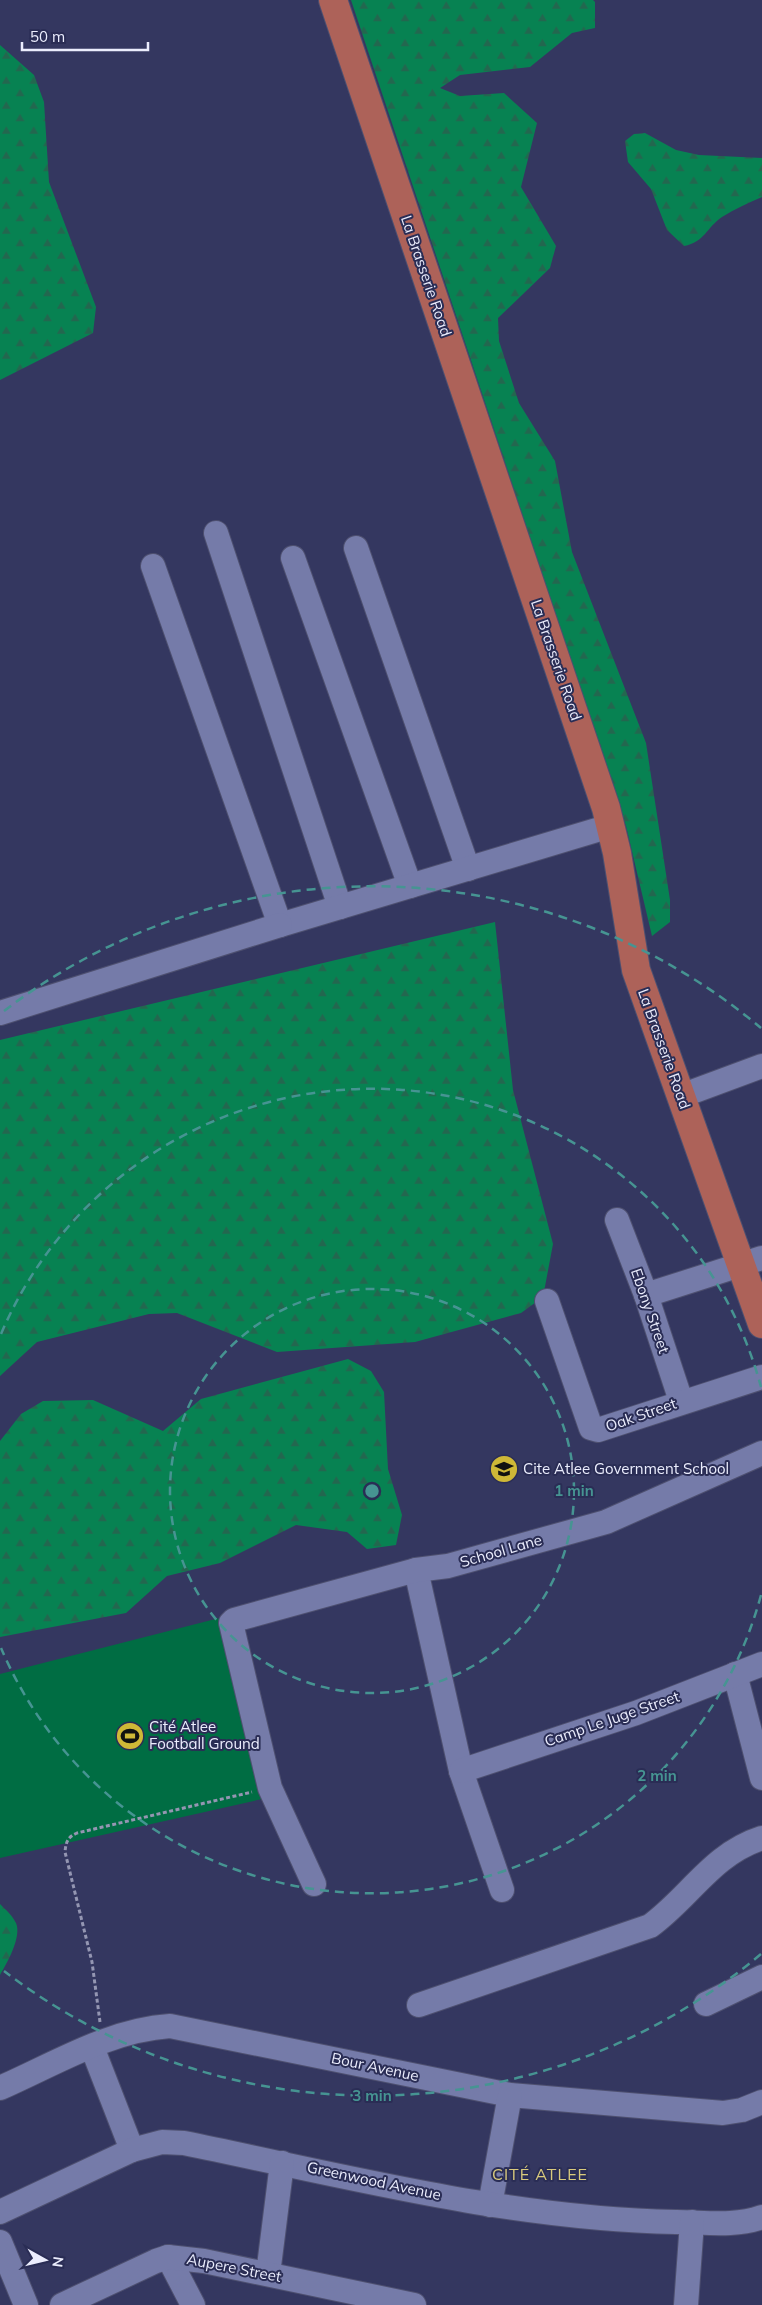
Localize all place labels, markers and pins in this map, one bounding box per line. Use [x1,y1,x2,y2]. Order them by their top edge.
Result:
school or university icon: Cite Atlee Government School [489,1454,519,1484]
place label: Cite Atlee Government School [523,1459,729,1478]
centre of rings [363,1482,381,1500]
place label: Cité Atlee Football Ground [149,1717,260,1753]
sports icon: Cité Atlee Football Ground [115,1721,145,1751]

